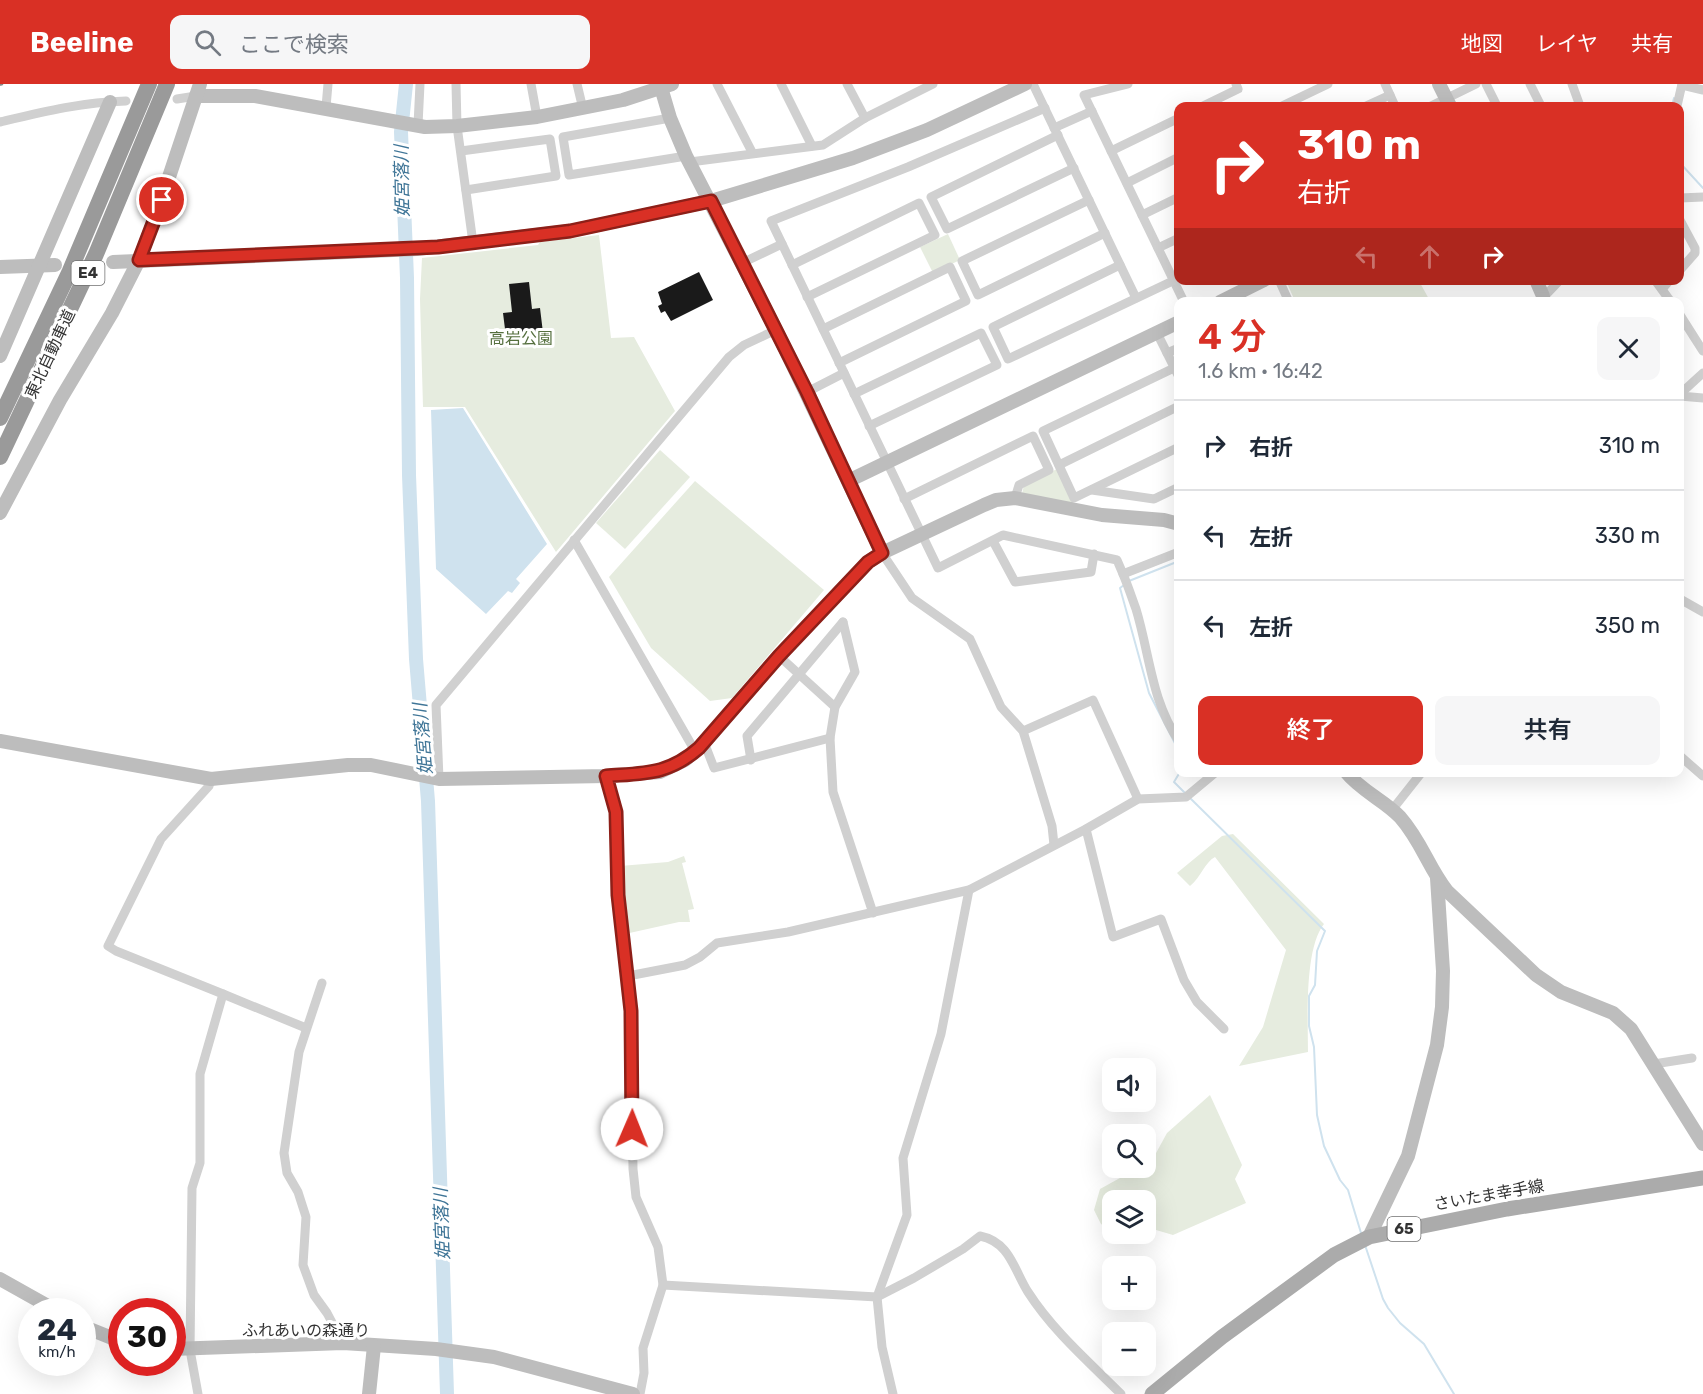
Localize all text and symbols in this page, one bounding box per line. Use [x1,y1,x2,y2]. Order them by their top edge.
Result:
search box [170,15,590,69]
text: Beeline [30,26,134,59]
icon: search [191,26,224,59]
text: ここで検索 [239,31,349,58]
text: 地図 [1461,31,1503,56]
text: レイヤ [1536,31,1598,56]
text: 共有 [1631,31,1673,56]
text: 310 m [1297,120,1421,170]
icon: right [1198,126,1276,204]
water label: 姫宮落川 [390,143,414,217]
pin [136,174,187,225]
text: 右折 [1297,177,1351,209]
icon: arrive [145,183,178,216]
icon: left [1350,240,1383,273]
icon: ahead [1413,240,1446,273]
icon: right [1476,240,1509,273]
road number: E4 [72,261,104,285]
street label: 東北自動車道 [21,306,79,402]
text: 4 分 [1198,315,1266,358]
button: close [1597,317,1660,380]
park label: 高岩公園 [489,329,553,348]
text: 1.6 km · 16:42 [1198,359,1323,383]
icon: right [1198,429,1231,462]
text: 310 m [1599,432,1660,459]
text: 右折 [1249,434,1293,461]
icon: left [1198,519,1231,552]
text: 330 m [1595,522,1660,549]
text: 左折 [1249,524,1293,551]
icon: left [1198,609,1231,642]
text: 350 m [1595,612,1660,639]
text: 左折 [1249,614,1293,641]
button: 終了 [1198,696,1423,765]
button: 共有 [1435,696,1660,765]
water label: 姫宮落川 [409,700,437,776]
map controls [1102,1058,1156,1376]
button: sound [1102,1058,1156,1112]
position arrow [600,1097,664,1161]
button: search [1102,1124,1156,1178]
street label: さいたま幸手線 [1432,1176,1546,1214]
water label: 姫宮落川 [430,1186,454,1260]
button: layers [1102,1190,1156,1244]
road number: 65 [1388,1217,1420,1241]
button: + [1102,1256,1156,1310]
speed limit sign: 30 [108,1298,186,1376]
text: 24 [37,1312,77,1348]
street label: ふれあいの森通り [242,1321,370,1340]
button: − [1102,1322,1156,1376]
text: km/h [38,1343,76,1361]

